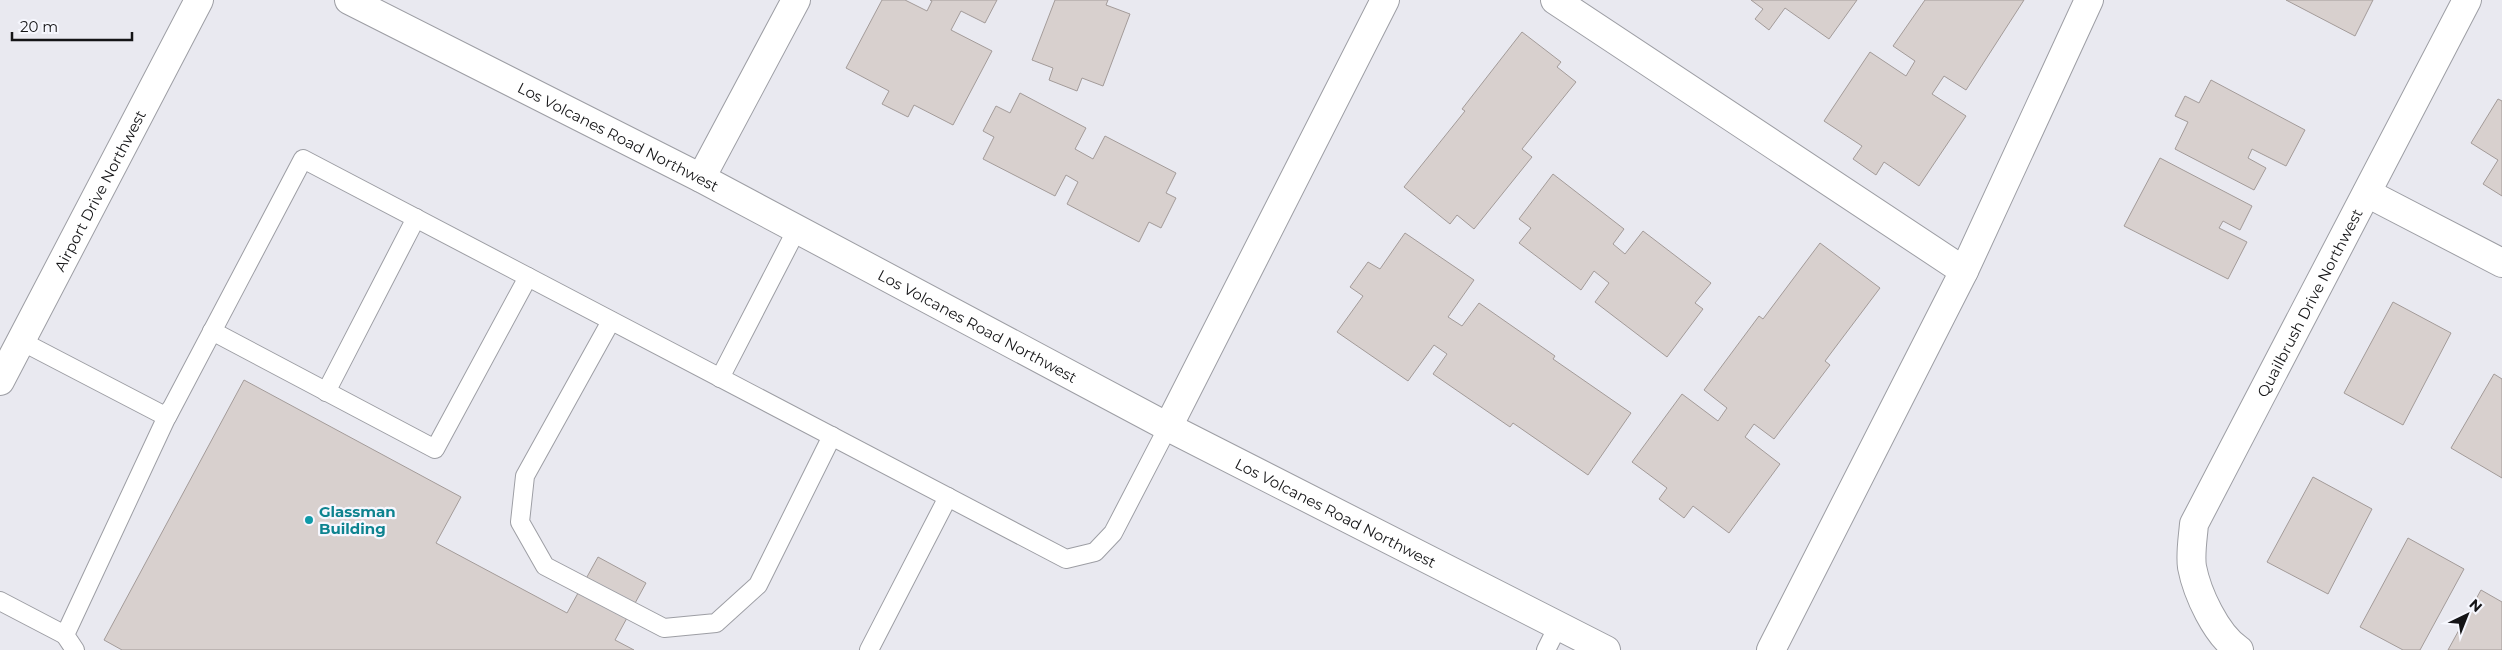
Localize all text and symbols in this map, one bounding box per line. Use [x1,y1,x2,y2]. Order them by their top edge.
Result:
scale bar [12,10,132,42]
text: 20 m [20,17,58,36]
street label: Los Volcanes Road Northwest [515,78,722,195]
street label: Airport Drive Northwest [50,107,149,274]
street label: Quailbrush Drive Northwest [2252,205,2366,400]
street label: Los Volcanes Road Northwest [875,265,1080,386]
street label: Los Volcanes Road Northwest [1232,453,1439,571]
place label: Glassman Building [319,502,396,538]
marker: Glassman Building [303,514,315,526]
north arrow [2442,590,2492,640]
text: N [2466,595,2486,616]

